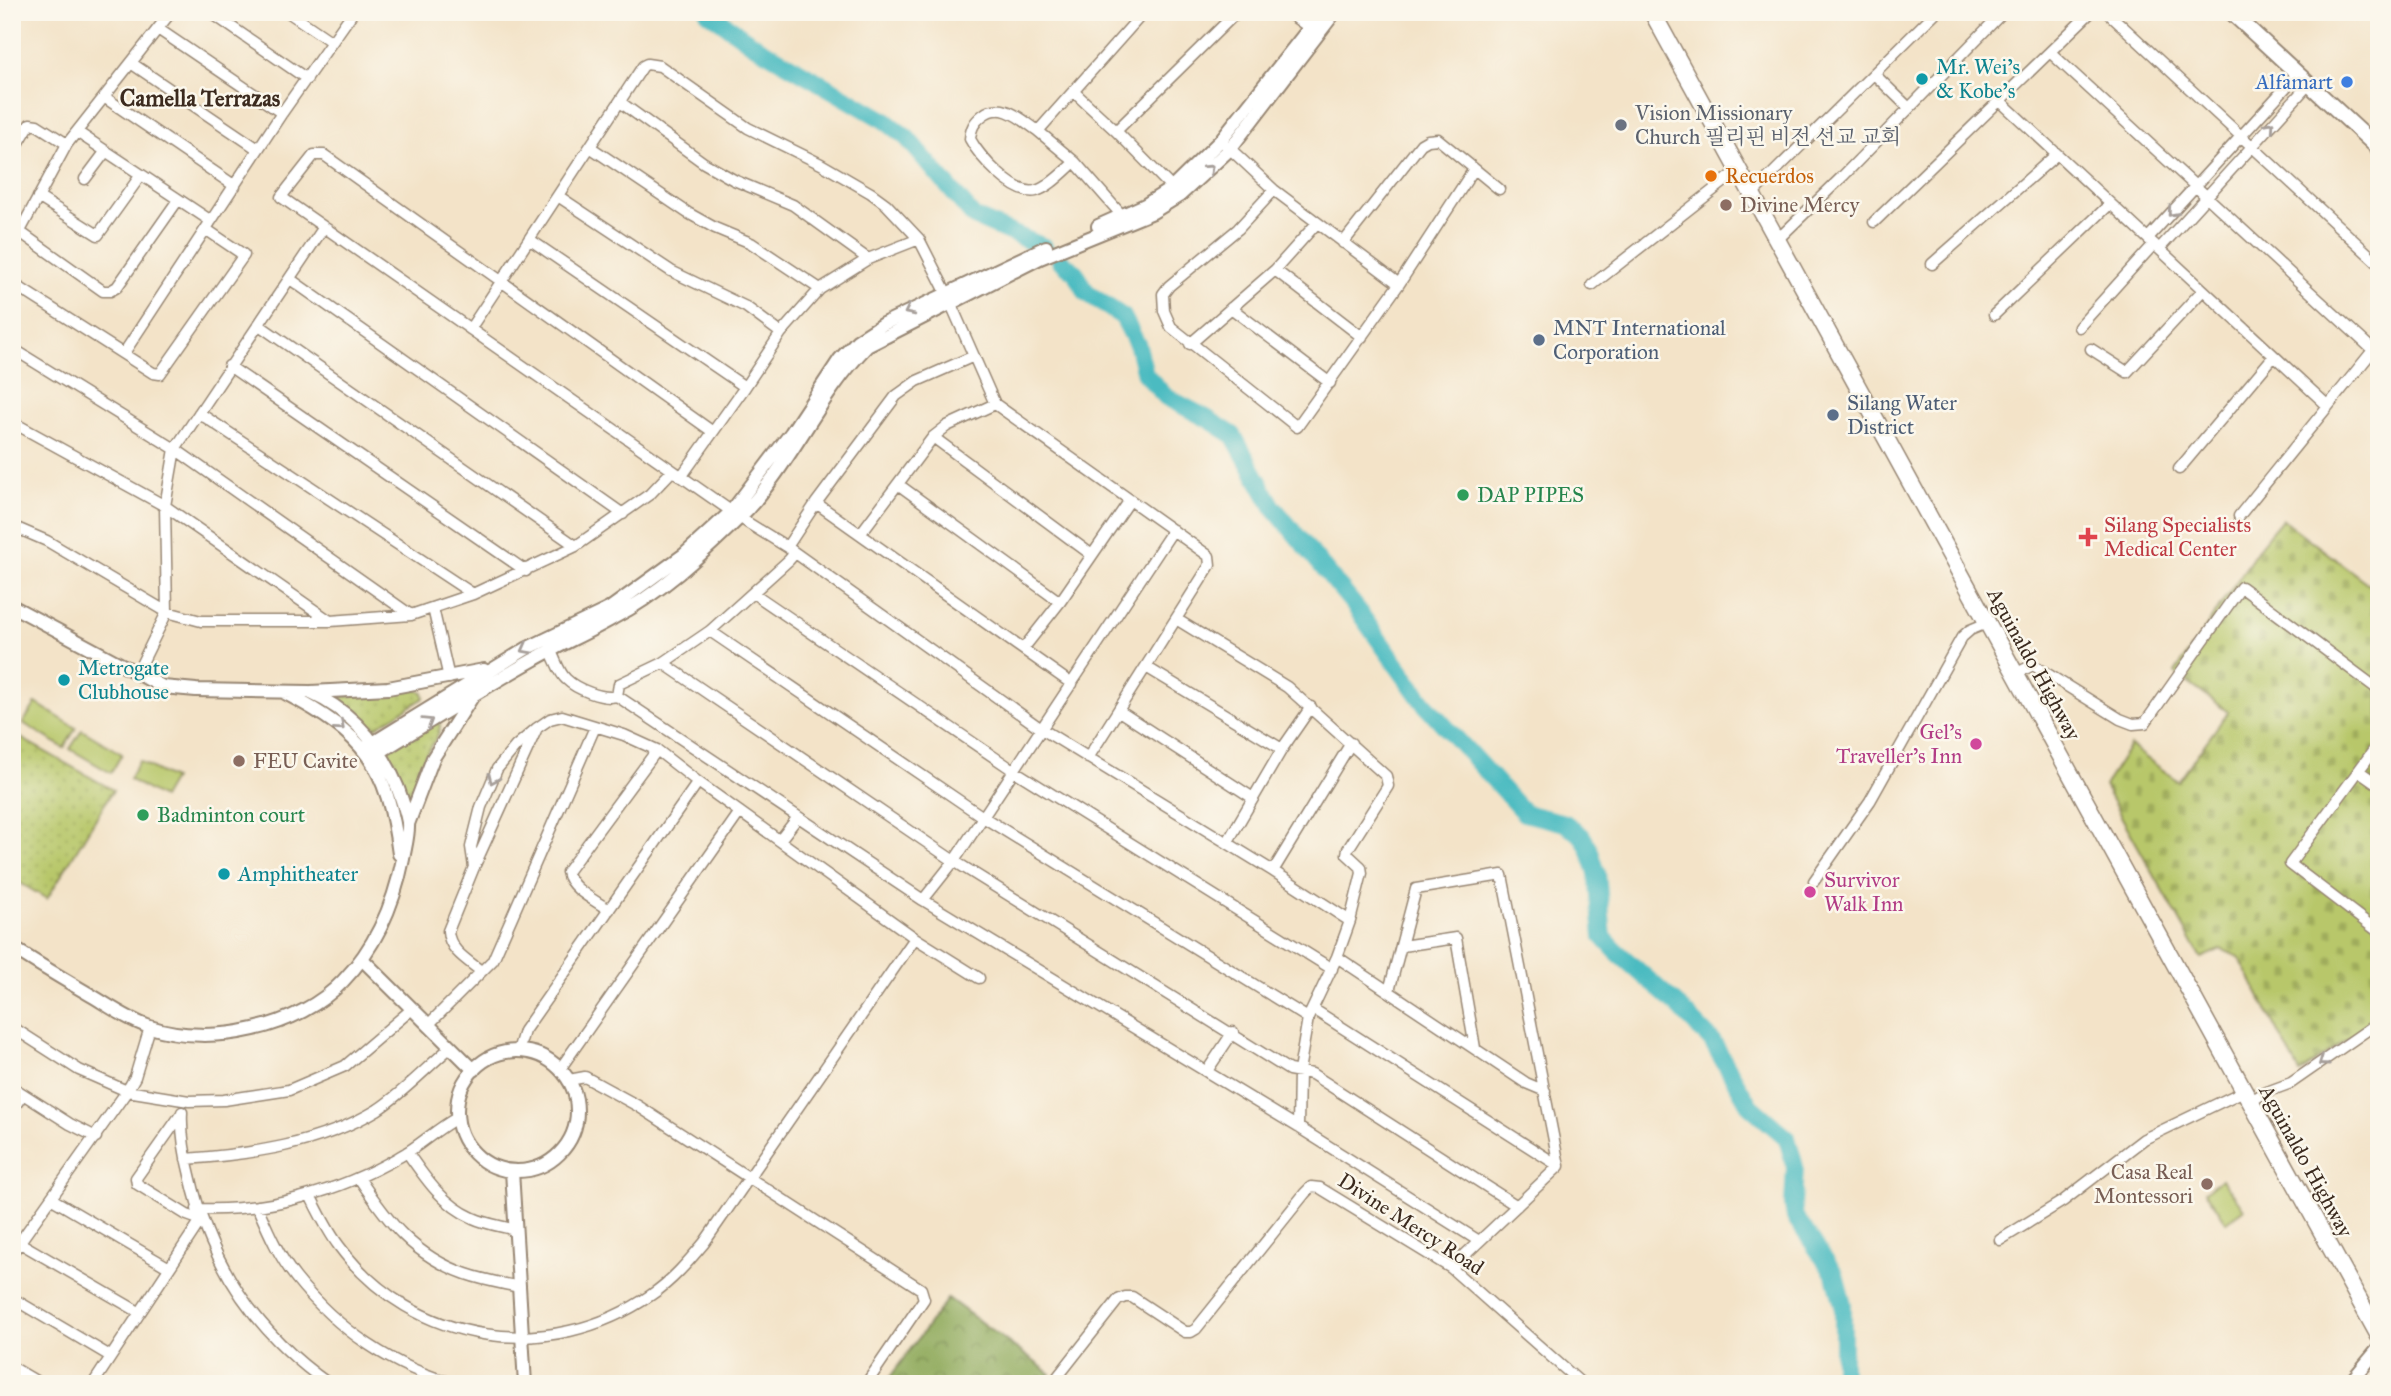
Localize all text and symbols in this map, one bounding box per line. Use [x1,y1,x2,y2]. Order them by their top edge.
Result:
place label: Mr. Wei's & Kobe's [1936,54,2020,104]
place label: Alfamart [2254,69,2334,95]
marker: Mr. Wei's & Kobe's [1914,71,1930,87]
marker: Alfamart [2339,74,2355,90]
district label: Camella Terrazas [120,84,281,112]
place label: Vision Missionary Church 필리핀 비전 선교 교회 [1634,100,1901,150]
marker: Vision Missionary Church 필리핀 비전 선교 교회 [1613,117,1629,133]
one-way arrow [2262,121,2275,134]
place label: Recuerdos [1725,163,1814,189]
one-way arrow [1201,165,1214,178]
marker: Recuerdos [1703,168,1719,184]
place label: Divine Mercy [1740,192,1861,218]
marker: Divine Mercy [1718,197,1734,213]
one-way arrow [2168,203,2181,216]
one-way arrow [904,302,916,316]
place label: MNT International Corporation [1553,315,1726,365]
marker: MNT International Corporation [1531,332,1547,348]
place label: Silang Water District [1847,390,1957,440]
marker: Silang Water District [1825,407,1841,423]
place label: DAP PIPES [1477,482,1584,508]
marker: DAP PIPES [1455,487,1471,503]
place label: Silang Specialists Medical Center [2104,512,2251,562]
marker: Silang Specialists Medical Center [2078,527,2098,547]
street label: Aguinaldo Highway [1981,582,2087,746]
one-way arrow [521,641,533,654]
place label: Metrogate Clubhouse [78,655,169,705]
marker: Metrogate Clubhouse [56,672,72,688]
one-way arrow [332,718,345,731]
one-way arrow [420,718,433,731]
place label: Gel's Traveller's Inn [1836,719,1962,769]
marker: Gel's Traveller's Inn [1968,736,1984,752]
place label: FEU Cavite [253,748,358,774]
marker: FEU Cavite [231,753,247,769]
one-way arrow [487,772,501,784]
place label: Badminton court [157,802,306,828]
marker: Badminton court [135,807,151,823]
place label: Amphitheater [237,861,358,887]
marker: Amphitheater [216,866,232,882]
place label: Survivor Walk Inn [1824,867,1903,917]
marker: Survivor Walk Inn [1802,884,1818,900]
one-way arrow [2318,1054,2331,1066]
street label: Aguinaldo Highway [2253,1079,2359,1243]
place label: Casa Real Montessori [2094,1159,2193,1209]
street label: Divine Mercy Road [1333,1167,1489,1281]
marker: Casa Real Montessori [2199,1176,2215,1192]

